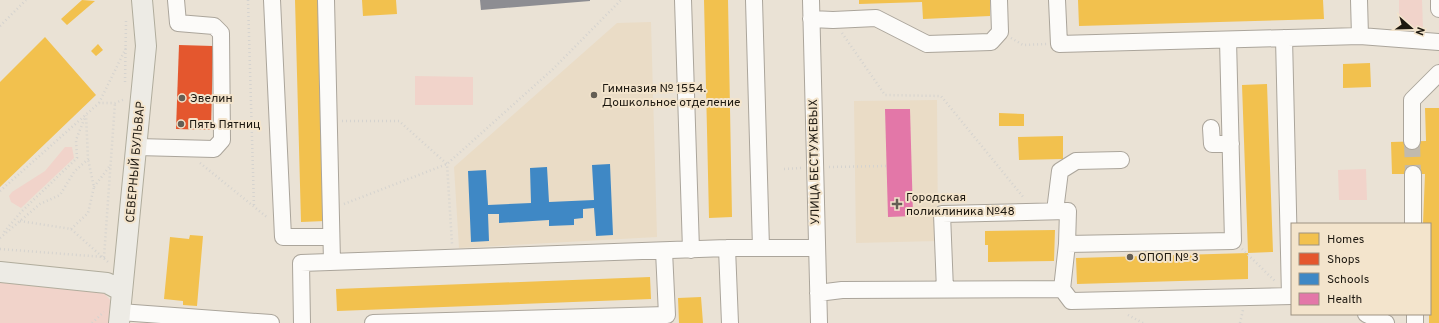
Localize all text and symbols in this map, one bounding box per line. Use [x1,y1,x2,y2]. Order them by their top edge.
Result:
north arrow [1391,8,1431,48]
text: N [1412,25,1427,37]
place label: Гимназия № 1554. Дошкольное отделение [602,81,741,111]
marker: Гимназия № 1554. Дошкольное отделение [589,90,599,100]
place label: Эвелин [190,91,233,107]
marker: Эвелин [177,93,187,103]
street label: УЛИЦА БЕСТУЖЕВЫХ [806,99,824,225]
street label: СЕВЕРНЫЙ БУЛЬВАР [123,100,149,224]
place label: Пять Пятниц [189,117,261,133]
marker: Пять Пятниц [176,119,186,129]
place label: Городская поликлиника №48 [906,190,1015,220]
marker: Городская поликлиника №48 [891,198,903,210]
legend [1291,223,1431,315]
text: Homes [1327,232,1364,248]
place label: ОПОП № 3 [1138,250,1199,266]
marker: ОПОП № 3 [1125,252,1135,262]
text: Shops [1327,252,1360,268]
text: Schools [1327,272,1369,288]
text: Health [1327,292,1362,308]

